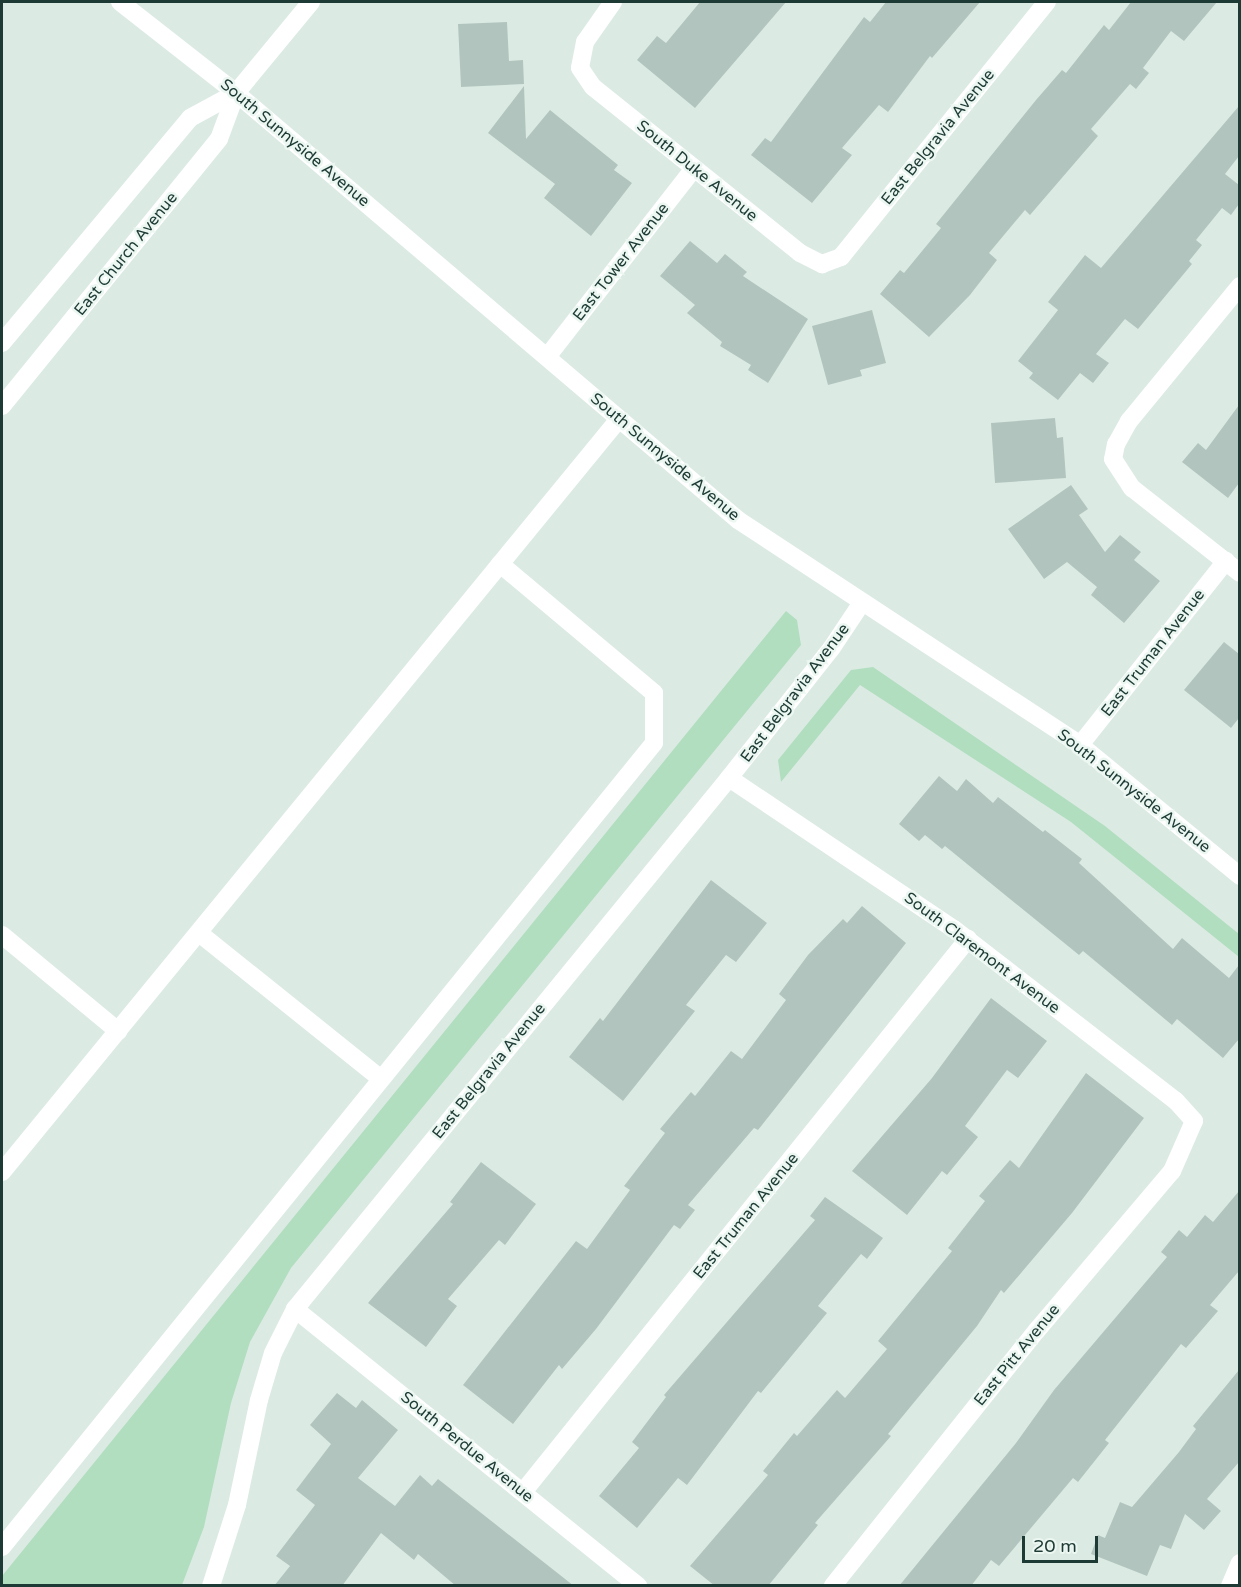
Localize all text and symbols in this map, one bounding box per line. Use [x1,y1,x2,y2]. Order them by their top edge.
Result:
street label: East Belgravia Avenue [877,65,999,209]
street label: South Sunnyside Avenue [216,75,374,211]
street label: South Duke Avenue [633,116,761,226]
street label: East Church Avenue [70,188,182,320]
street label: East Tower Avenue [569,199,673,325]
street label: South Sunnyside Avenue [586,389,744,525]
street label: East Truman Avenue [1097,585,1209,721]
street label: East Belgravia Avenue [736,620,854,766]
street label: South Sunnyside Avenue [1054,725,1214,857]
street label: South Claremont Avenue [900,888,1064,1018]
street label: East Belgravia Avenue [428,999,550,1143]
street label: East Truman Avenue [689,1149,803,1283]
street label: East Pitt Avenue [970,1300,1064,1410]
street label: South Perdue Avenue [397,1388,537,1506]
scale bar [1025,1524,1102,1562]
text: 20 m [1033,1535,1077,1557]

